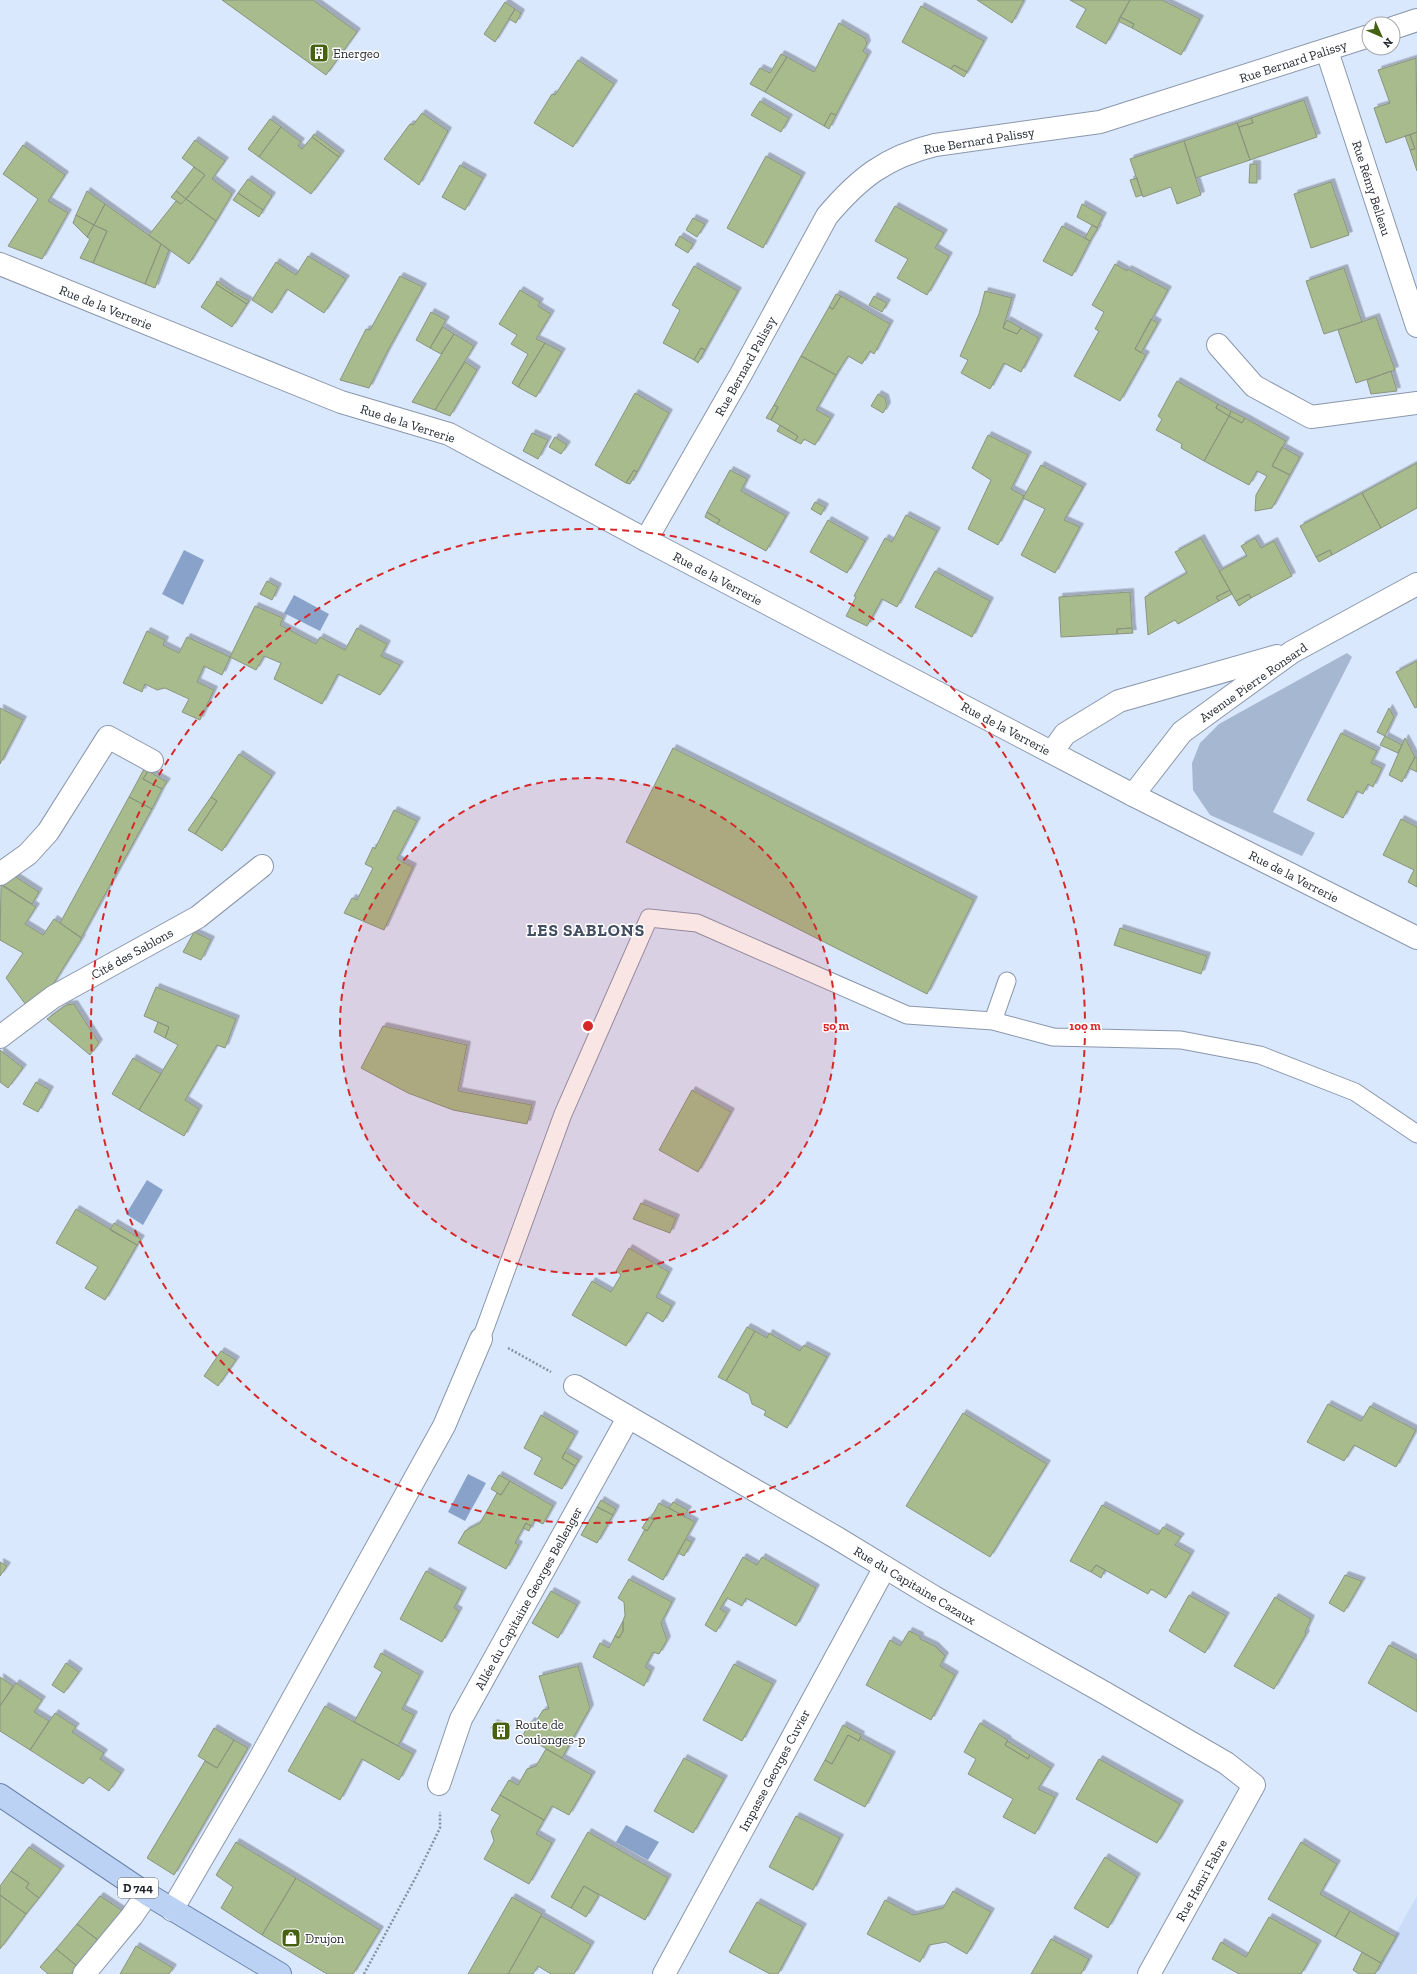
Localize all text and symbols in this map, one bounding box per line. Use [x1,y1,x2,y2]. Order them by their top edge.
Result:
north arrow [1361,16,1401,56]
text: N [1380,35,1395,51]
street label: Rue Bernard Palissy [1238,37,1349,86]
building icon: Energeo [308,42,330,64]
place label: Energeo [333,46,380,61]
street label: Rue Bernard Palissy [923,124,1036,157]
street label: Rue Rémy Belleau [1349,139,1394,238]
street label: Rue de la Verrerie [57,282,154,333]
street label: Rue Bernard Palissy [712,313,779,419]
street label: Rue de la Verrerie [359,401,457,446]
street label: Rue de la Verrerie [671,549,765,608]
street label: Avenue Pierre Ronsard [1197,640,1310,725]
street label: Rue de la Verrerie [959,699,1053,758]
street label: Rue de la Verrerie [1246,847,1341,906]
district label: LES SABLONS [527,920,645,940]
street label: Cité des Sablons [89,925,176,982]
centre of rings [581,1019,595,1033]
text: 50 m [823,1019,849,1033]
text: 100 m [1069,1019,1101,1033]
street label: Allée du Capitaine Georges Bellenger [472,1504,585,1692]
street label: Rue du Capitaine Cazaux [851,1543,979,1628]
street label: Impasse Georges Cuvier [736,1707,813,1834]
place label: Route de Coulonges-p [515,1717,585,1747]
building icon: Route de Coulonges-p [490,1720,512,1742]
street label: Rue Henri Fabre [1173,1837,1230,1924]
road number: D 744 [118,1878,158,1898]
shop icon: Drujon [280,1927,302,1949]
place label: Drujon [305,1931,345,1947]

